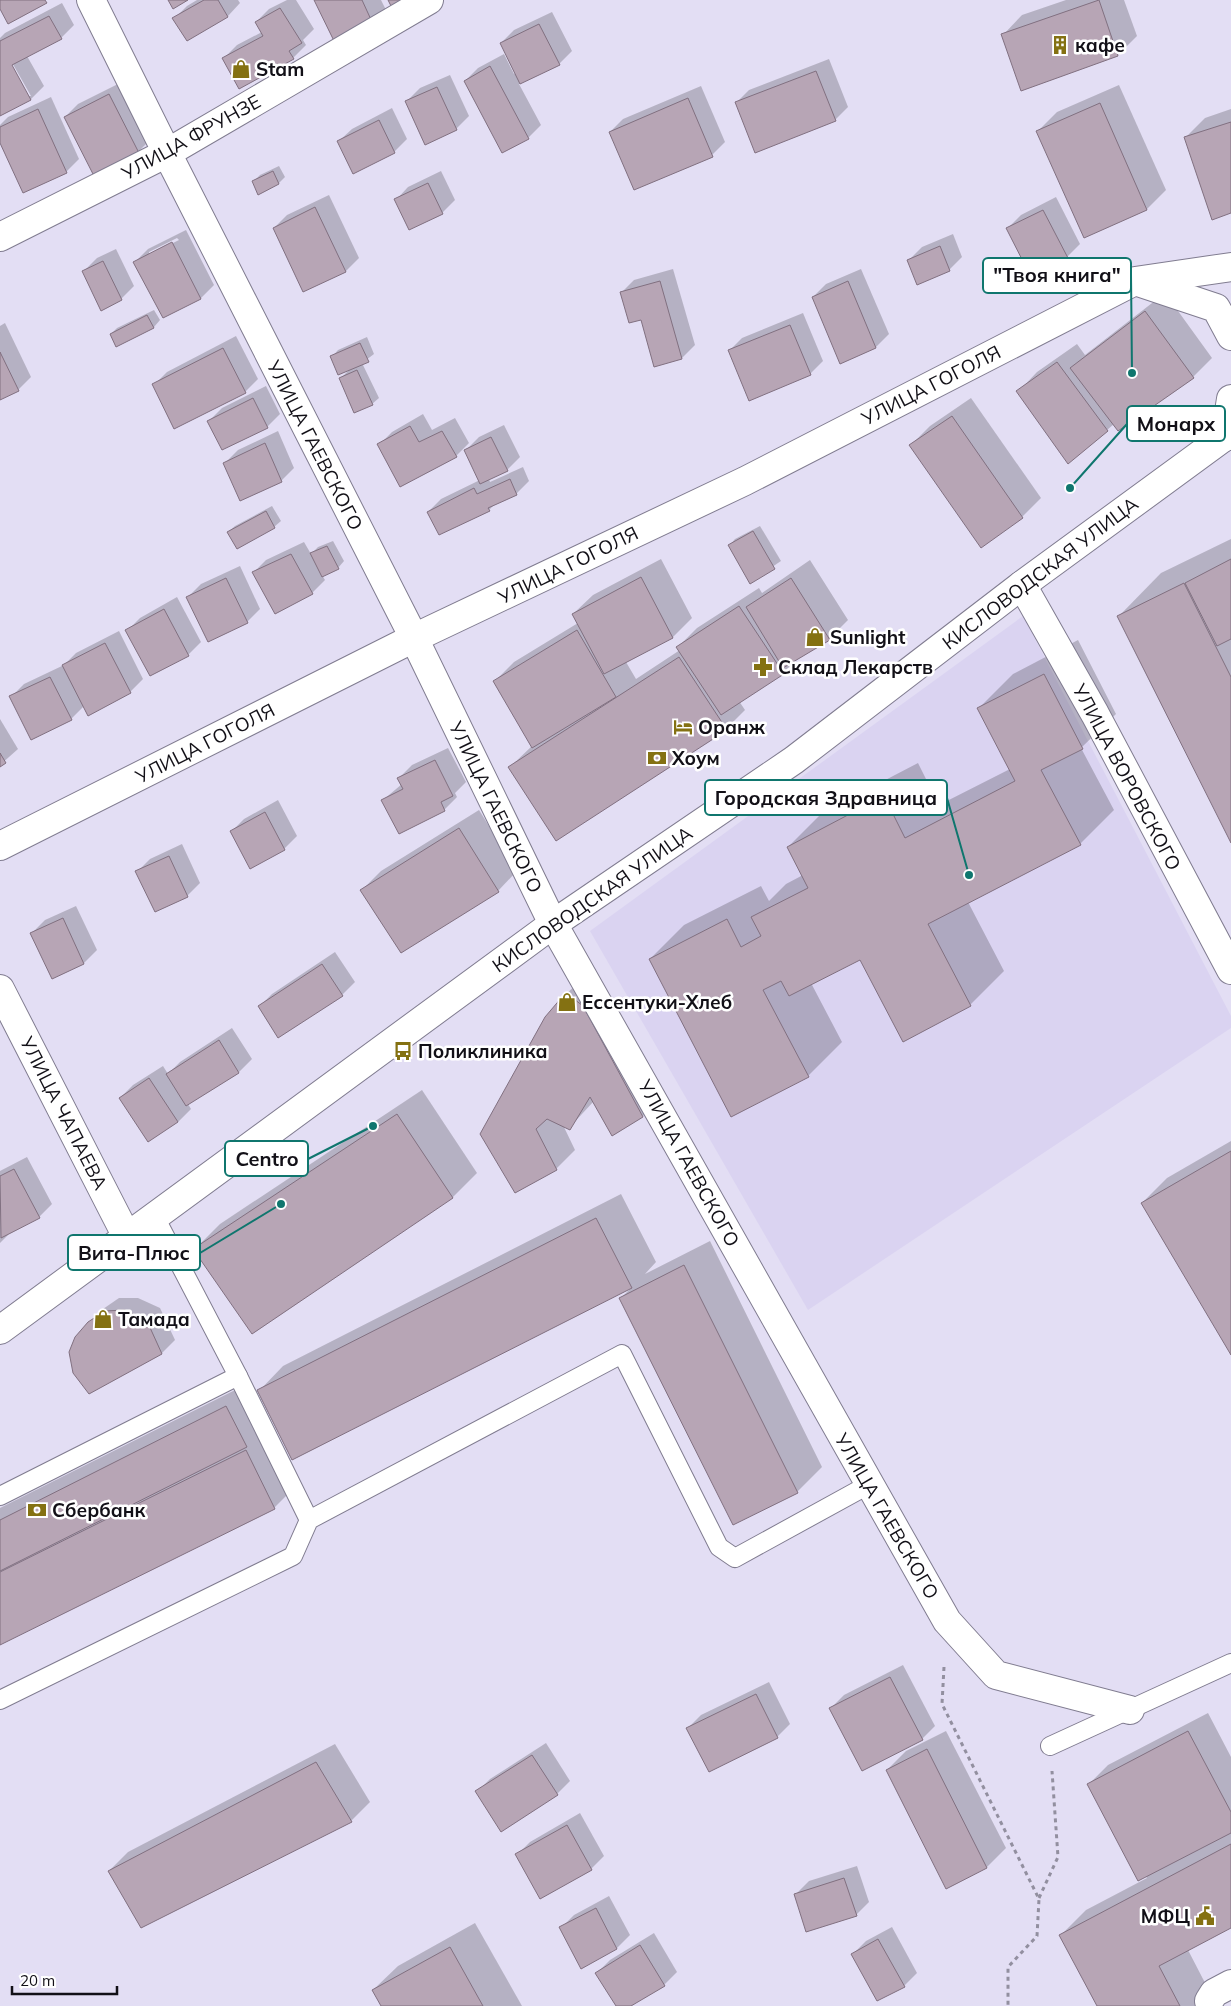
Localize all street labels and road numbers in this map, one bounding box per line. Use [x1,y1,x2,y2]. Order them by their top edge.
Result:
street label: УЛИЦА ФРУНЗЕ [116,89,265,186]
street label: УЛИЦА ГОГОЛЯ [856,340,1005,431]
street label: УЛИЦА ГАЕВСКОГО [261,355,368,534]
street label: КИСЛОВОДСКАЯ УЛИЦА [937,492,1143,654]
street label: УЛИЦА ГОГОЛЯ [493,521,642,610]
street label: УЛИЦА ВОРОВСКОГО [1067,679,1186,874]
street label: УЛИЦА ГОГОЛЯ [130,698,279,789]
street label: УЛИЦА ГАЕВСКОГО [444,717,548,897]
street label: КИСЛОВОДСКАЯ УЛИЦА [487,821,697,977]
street label: УЛИЦА ЧАПАЕВА [15,1031,113,1194]
street label: УЛИЦА ГАЕВСКОГО [633,1074,745,1251]
street label: УЛИЦА ГАЕВСКОГО [829,1428,944,1603]

